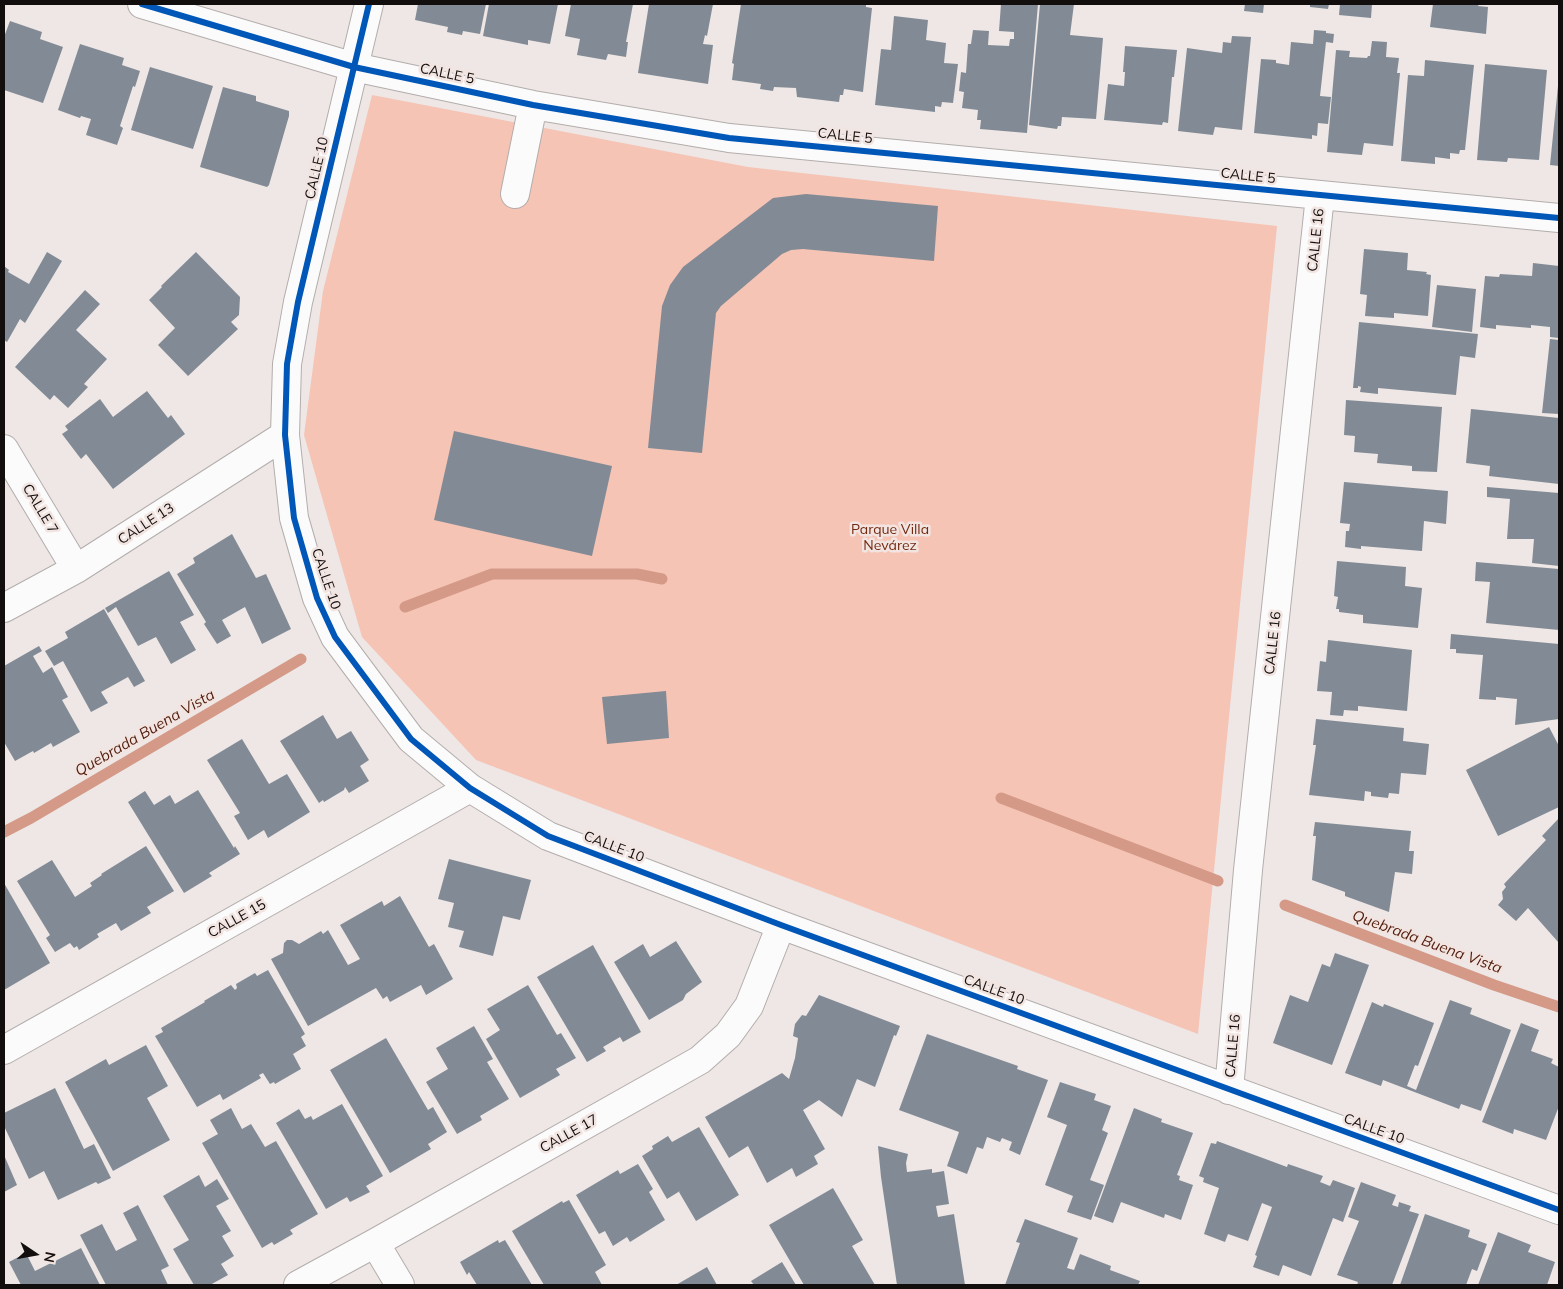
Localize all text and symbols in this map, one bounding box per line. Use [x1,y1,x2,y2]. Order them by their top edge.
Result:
street label: CALLE 5 [418,60,476,88]
street label: CALLE 5 [817,125,873,147]
street label: CALLE 10 [302,135,332,201]
street label: CALLE 5 [1220,165,1276,187]
street label: CALLE 16 [1304,208,1328,272]
street label: CALLE 7 [19,481,61,537]
street label: CALLE 13 [115,500,177,548]
park label: Parque Villa Nevárez [851,522,929,554]
street label: CALLE 10 [308,546,344,612]
street label: CALLE 16 [1261,611,1285,675]
water label: Quebrada Buena Vista [72,686,218,780]
street label: CALLE 10 [581,828,647,866]
street label: CALLE 15 [205,896,269,942]
water label: Quebrada Buena Vista [1350,907,1504,977]
street label: CALLE 10 [961,971,1027,1009]
street label: CALLE 16 [1222,1014,1244,1078]
street label: CALLE 10 [1341,1110,1407,1148]
street label: CALLE 17 [537,1111,601,1157]
north arrow [10,1229,60,1279]
text: N [40,1250,60,1264]

